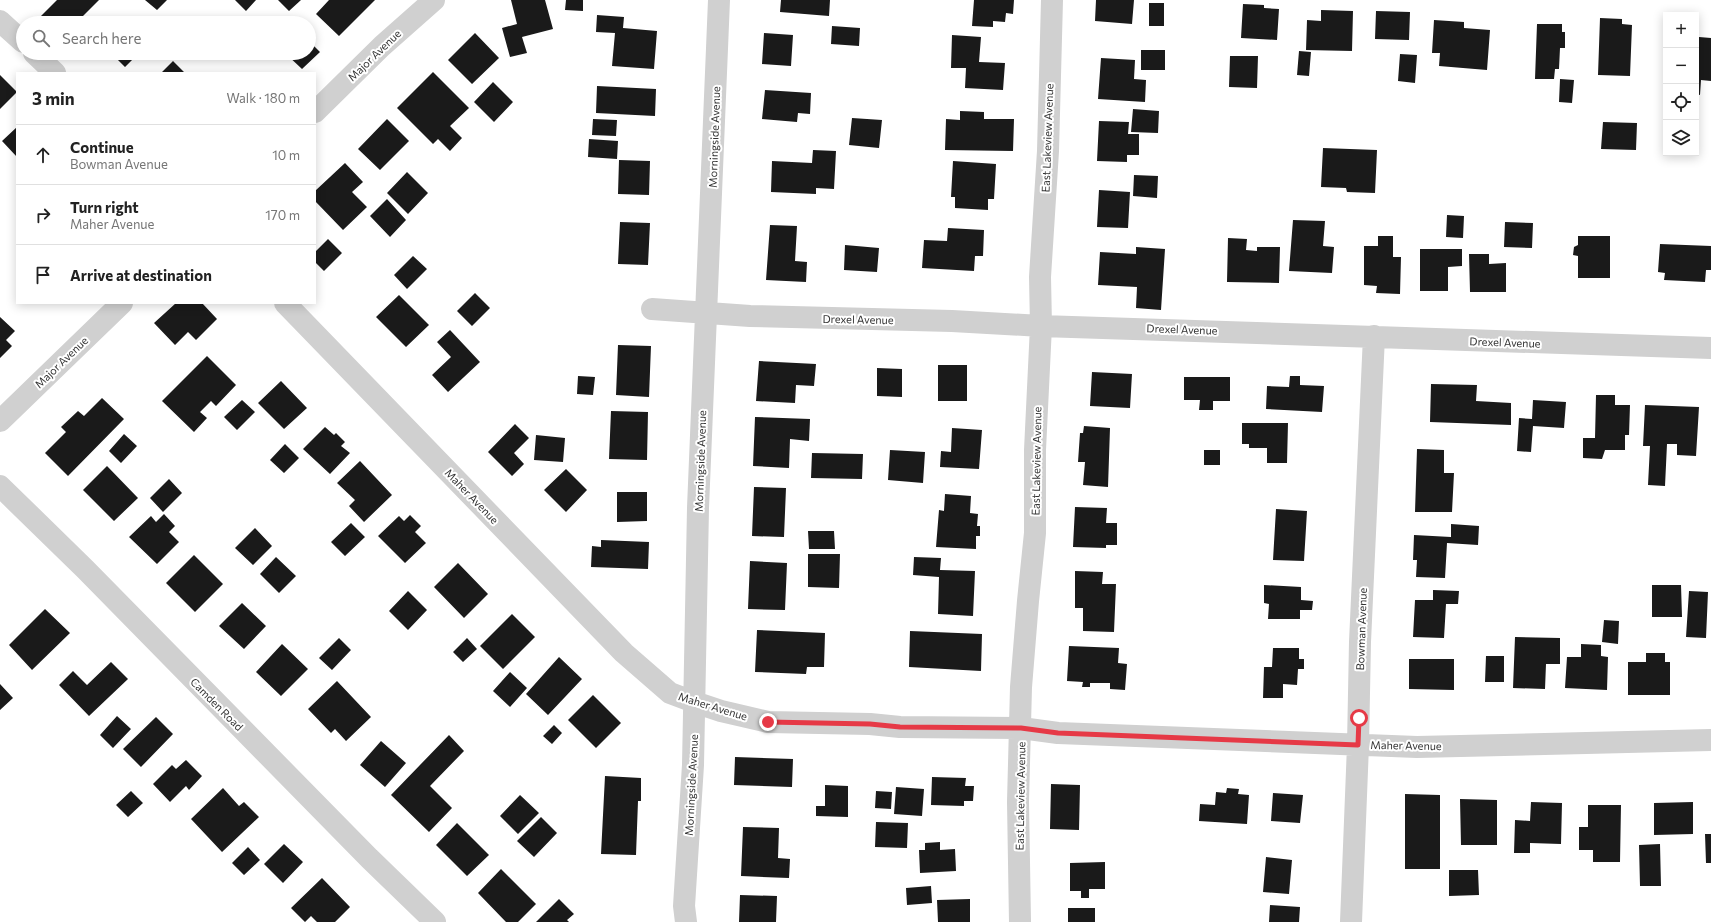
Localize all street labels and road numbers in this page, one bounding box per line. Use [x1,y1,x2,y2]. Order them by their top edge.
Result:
street label: Major Avenue [345,26,403,84]
street label: East Lakeview Avenue [1039,83,1055,193]
street label: Morningside Avenue [706,86,722,188]
street label: Drexel Avenue [822,312,894,326]
street label: Drexel Avenue [1146,321,1218,337]
street label: Major Avenue [32,333,90,391]
street label: Drexel Avenue [1469,334,1541,350]
street label: East Lakeview Avenue [1029,406,1043,516]
street label: Morningside Avenue [692,410,708,512]
street label: Maher Avenue [443,466,502,526]
street label: Bowman Avenue [1353,587,1369,671]
street label: Camden Road [188,675,246,733]
street label: Maher Avenue [677,689,749,723]
street label: Morningside Avenue [682,734,700,836]
street label: Maher Avenue [1370,738,1442,752]
street label: East Lakeview Avenue [1013,741,1027,851]

